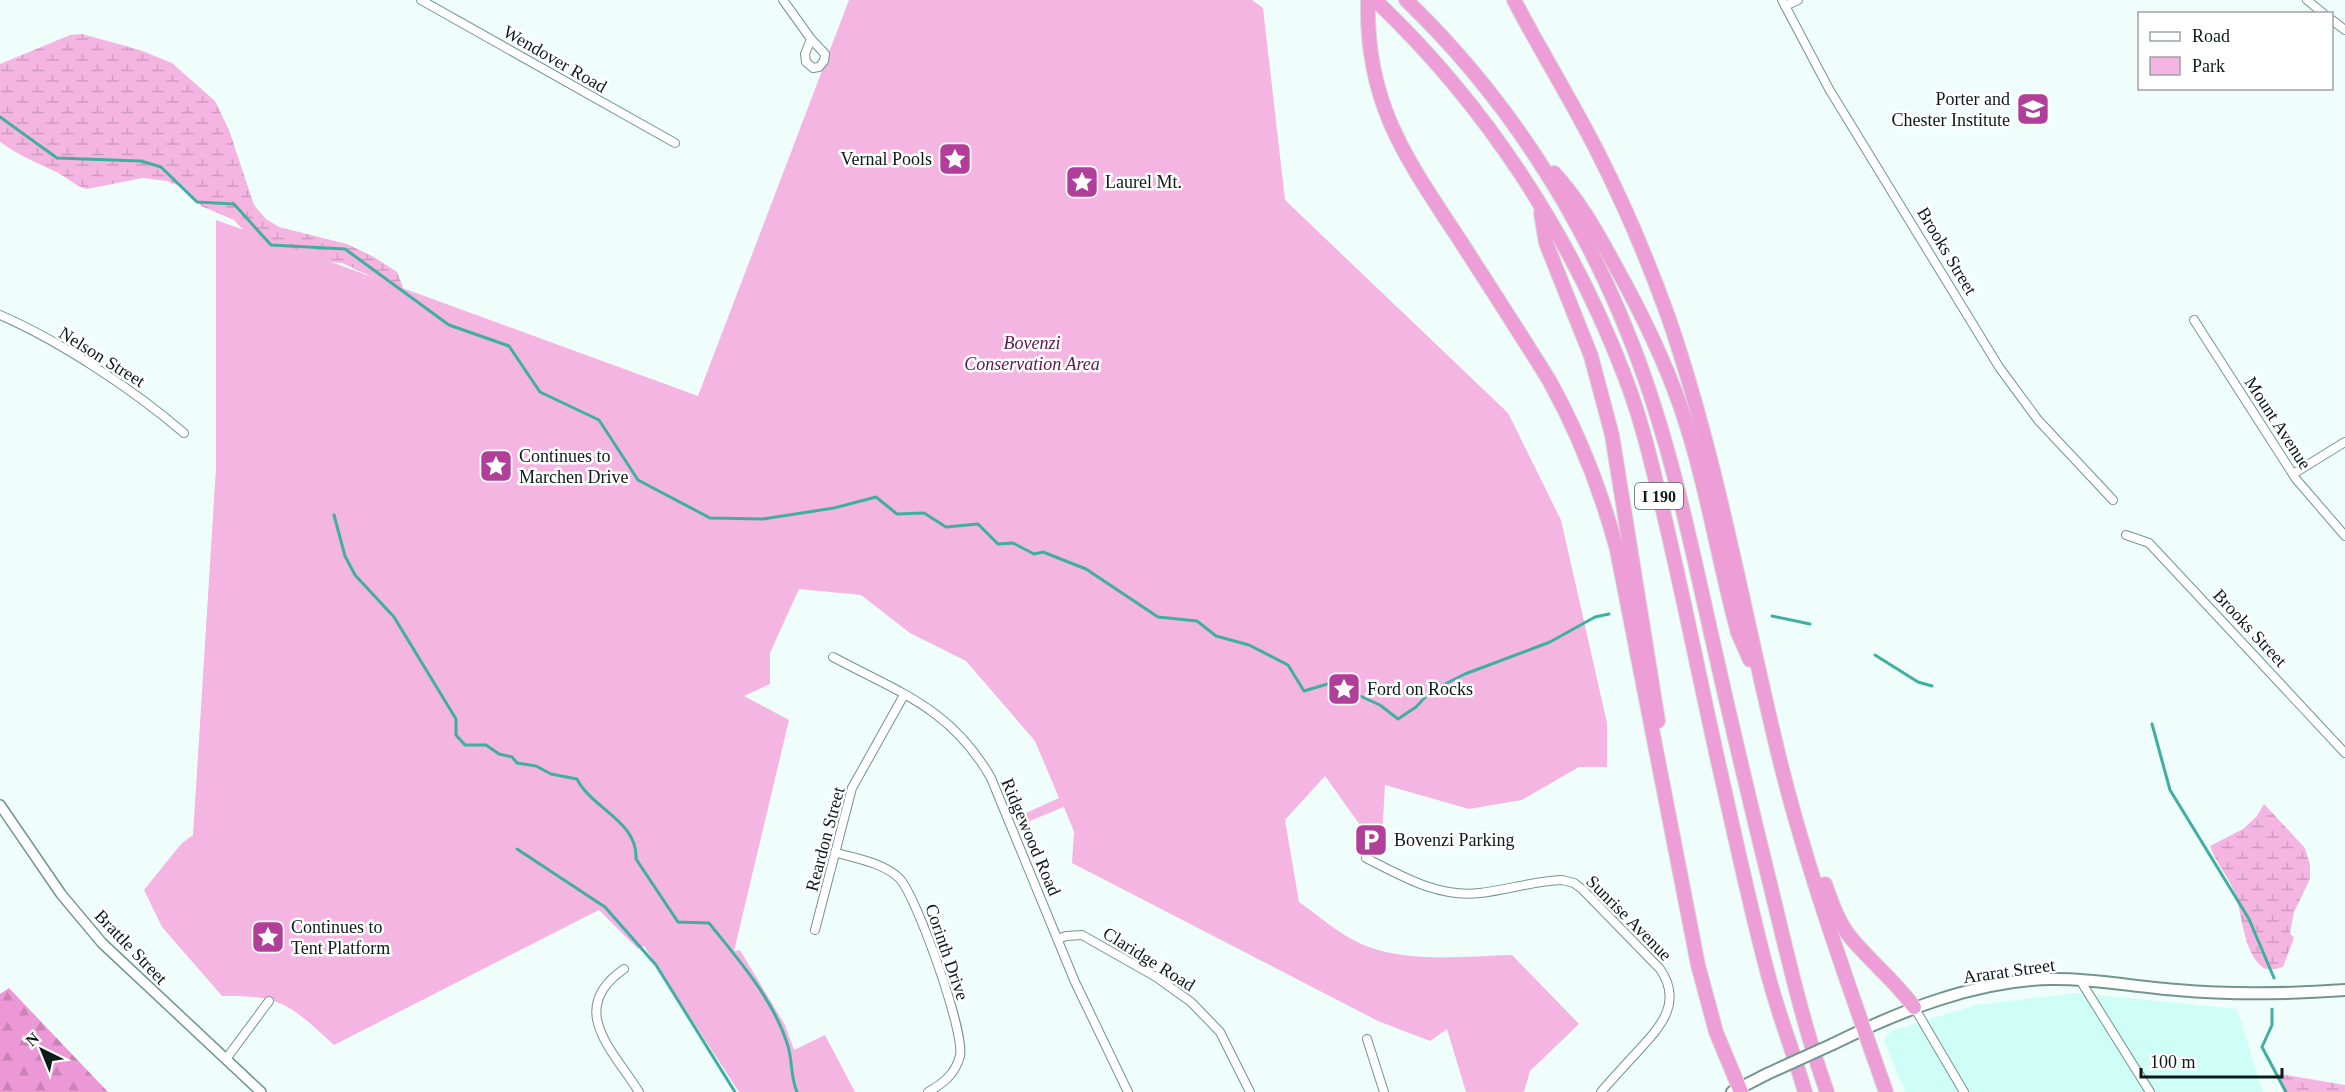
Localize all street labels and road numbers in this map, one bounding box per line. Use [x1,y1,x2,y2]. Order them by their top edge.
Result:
street label: Wendover Road [500,21,610,97]
street label: Brooks Street [1913,204,1981,298]
street label: Nelson Street [55,323,149,391]
street label: Mount Avenue [2241,373,2315,473]
road number: I 190 [1635,483,1683,509]
street label: Brooks Street [2209,585,2291,671]
street label: Ridgewood Road [997,775,1065,899]
street label: Reardon Street [801,785,849,893]
street label: Sunrise Avenue [1582,871,1676,965]
street label: Corinth Drive [921,901,973,1003]
street label: Brattle Street [91,906,171,988]
street label: Claridge Road [1099,923,1199,995]
street label: Ararat Street [1962,955,2056,987]

